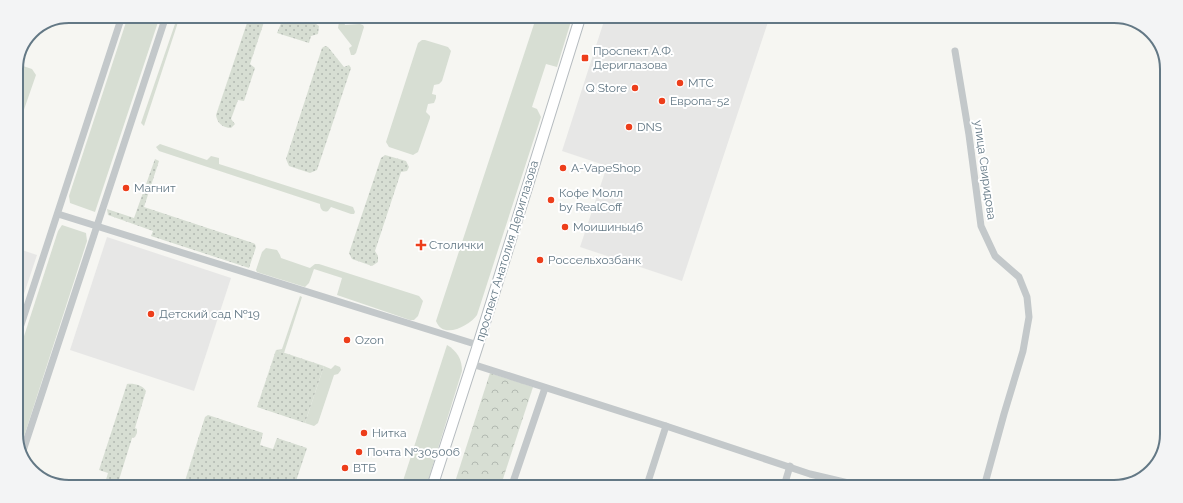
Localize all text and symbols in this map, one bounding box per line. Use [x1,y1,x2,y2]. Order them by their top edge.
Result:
place label: Проспект А.Ф. Дериглазова [593,44,673,72]
marker: Проспект А.Ф. Дериглазова [580,53,590,63]
place label: МТС [688,76,714,90]
marker: МТС [675,78,685,88]
place label: Q Store [586,81,627,95]
marker: Q Store [630,83,640,93]
place label: Европа-52 [670,94,729,108]
marker: Европа-52 [657,96,667,106]
street label: улица Свиридова [971,119,999,221]
place label: DNS [637,120,662,134]
marker: DNS [624,122,634,132]
street label: проспект Анатолия Дериглазова [473,159,541,343]
place label: A-VapeShop [571,161,641,175]
marker: A-VapeShop [558,163,568,173]
place label: Магнит [134,181,176,195]
marker: Магнит [121,183,131,193]
place label: Кофе Молл by RealCoff [559,186,623,214]
marker: Кофе Молл by RealCoff [546,195,556,205]
place label: Моишины46 [573,220,643,234]
marker: Моишины46 [560,222,570,232]
place label: Столички [429,238,484,252]
marker: Столички [416,240,426,250]
place label: Россельхозбанк [548,253,641,267]
marker: Россельхозбанк [535,255,545,265]
place label: Детский сад №19 [159,307,260,321]
marker: Детский сад №19 [146,309,156,319]
place label: Ozon [355,333,384,347]
marker: Ozon [342,335,352,345]
place label: Нитка [372,426,406,440]
marker: Нитка [359,428,369,438]
place label: Почта №305006 [367,445,460,459]
marker: Почта №305006 [354,447,364,457]
place label: ВТБ [353,461,376,475]
marker: ВТБ [340,463,350,473]

